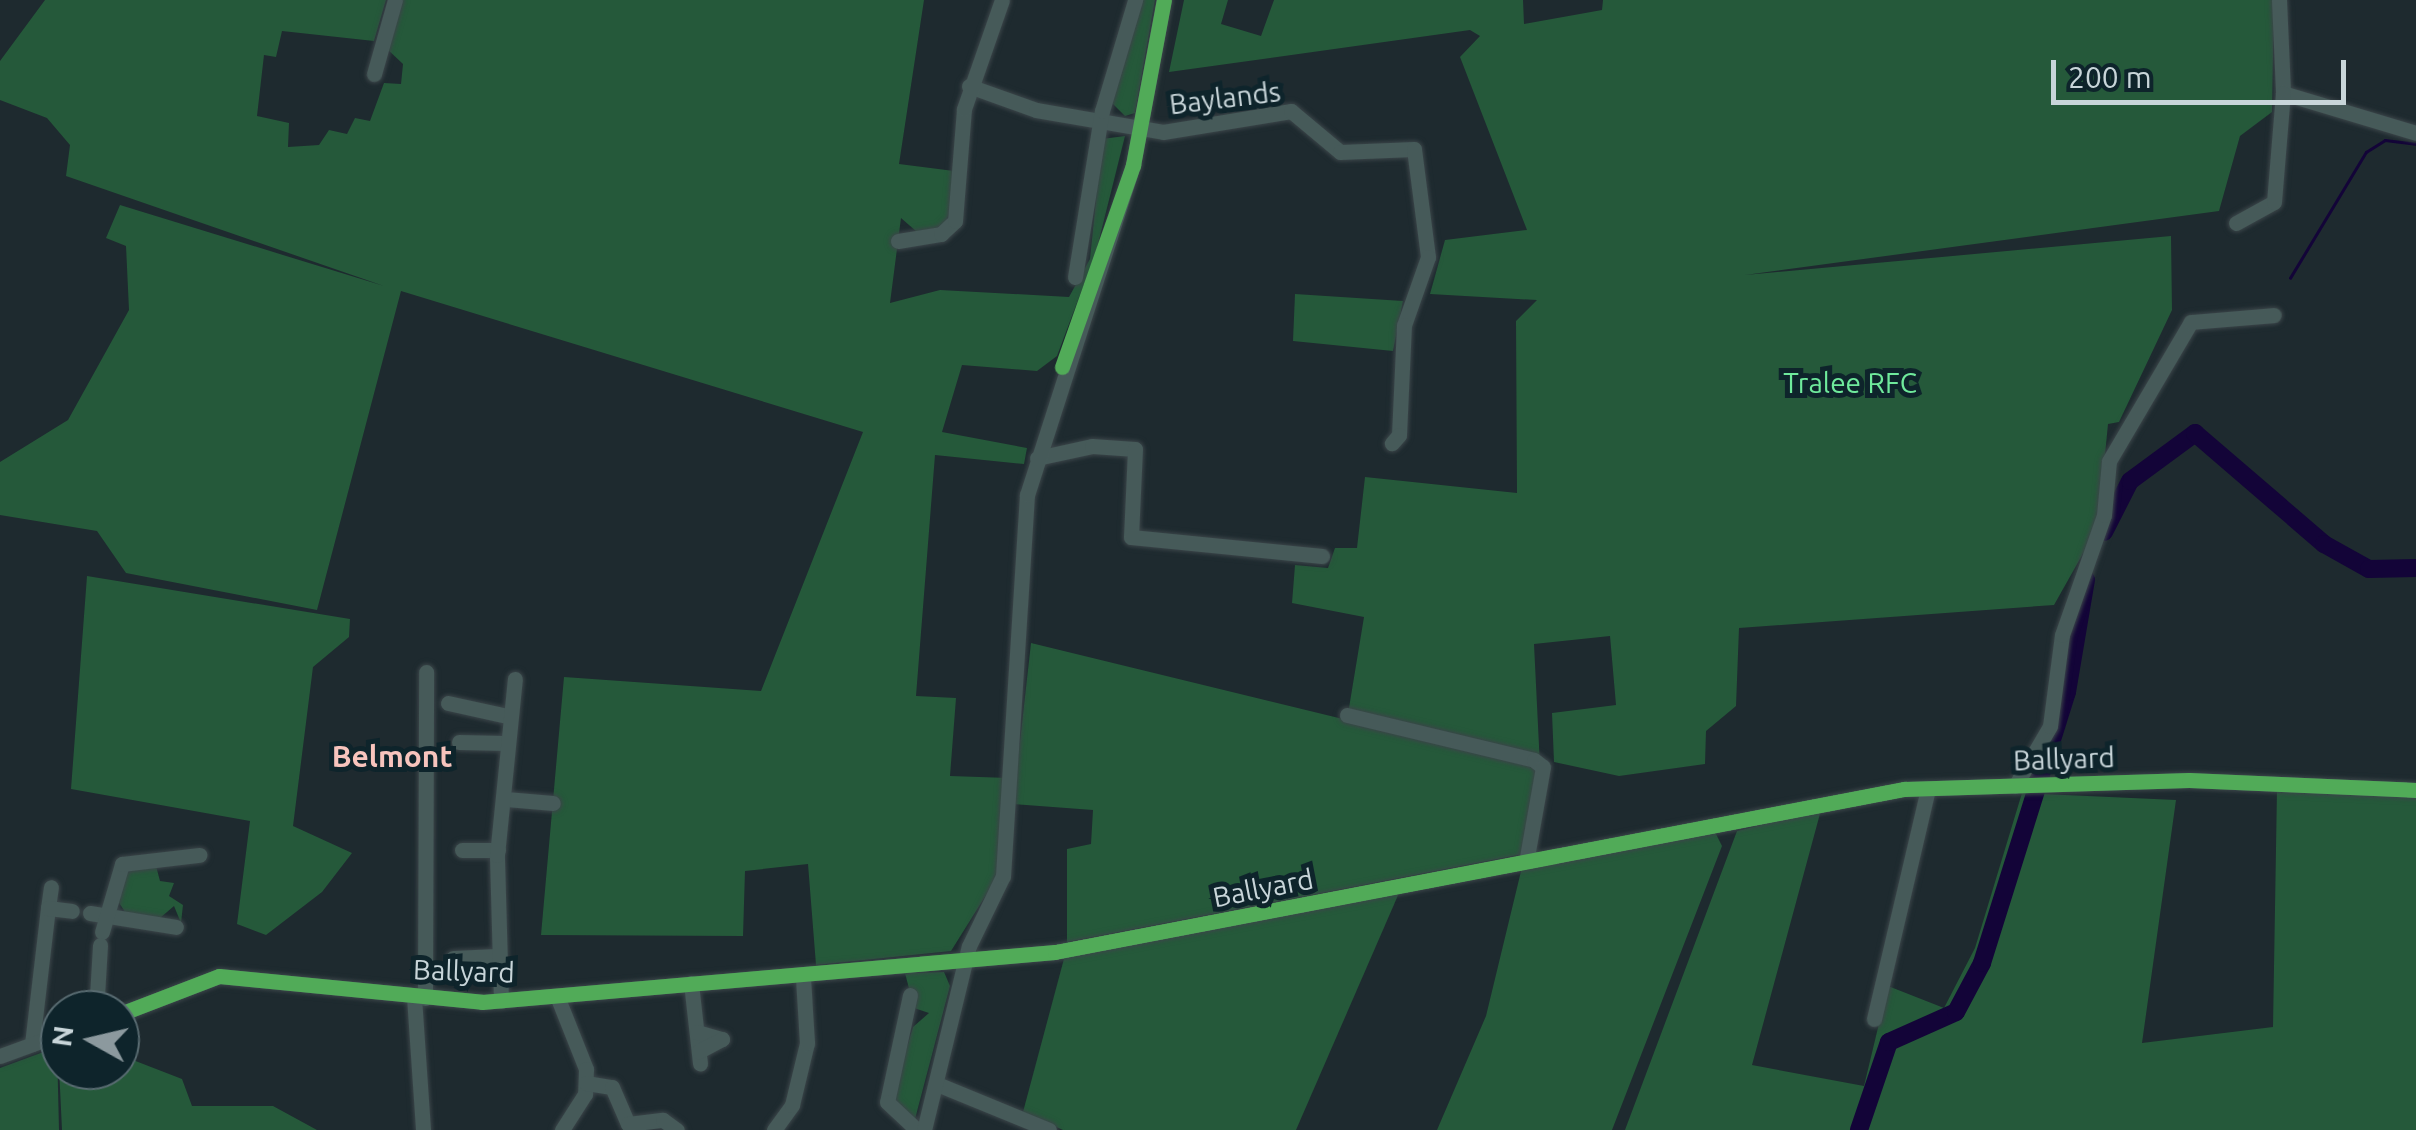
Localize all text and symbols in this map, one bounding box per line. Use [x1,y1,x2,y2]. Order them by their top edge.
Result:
scale bar [2056,40,2351,102]
text: 200 m [2068,60,2152,94]
street label: Baylands [1167,75,1283,121]
park label: Tralee RFC [1783,366,1917,400]
district label: Belmont [332,738,452,774]
street label: Ballyard [2013,740,2115,778]
street label: Ballyard [1210,862,1316,914]
street label: Ballyard [413,952,515,990]
north arrow [40,990,140,1090]
text: N [45,1024,79,1049]

